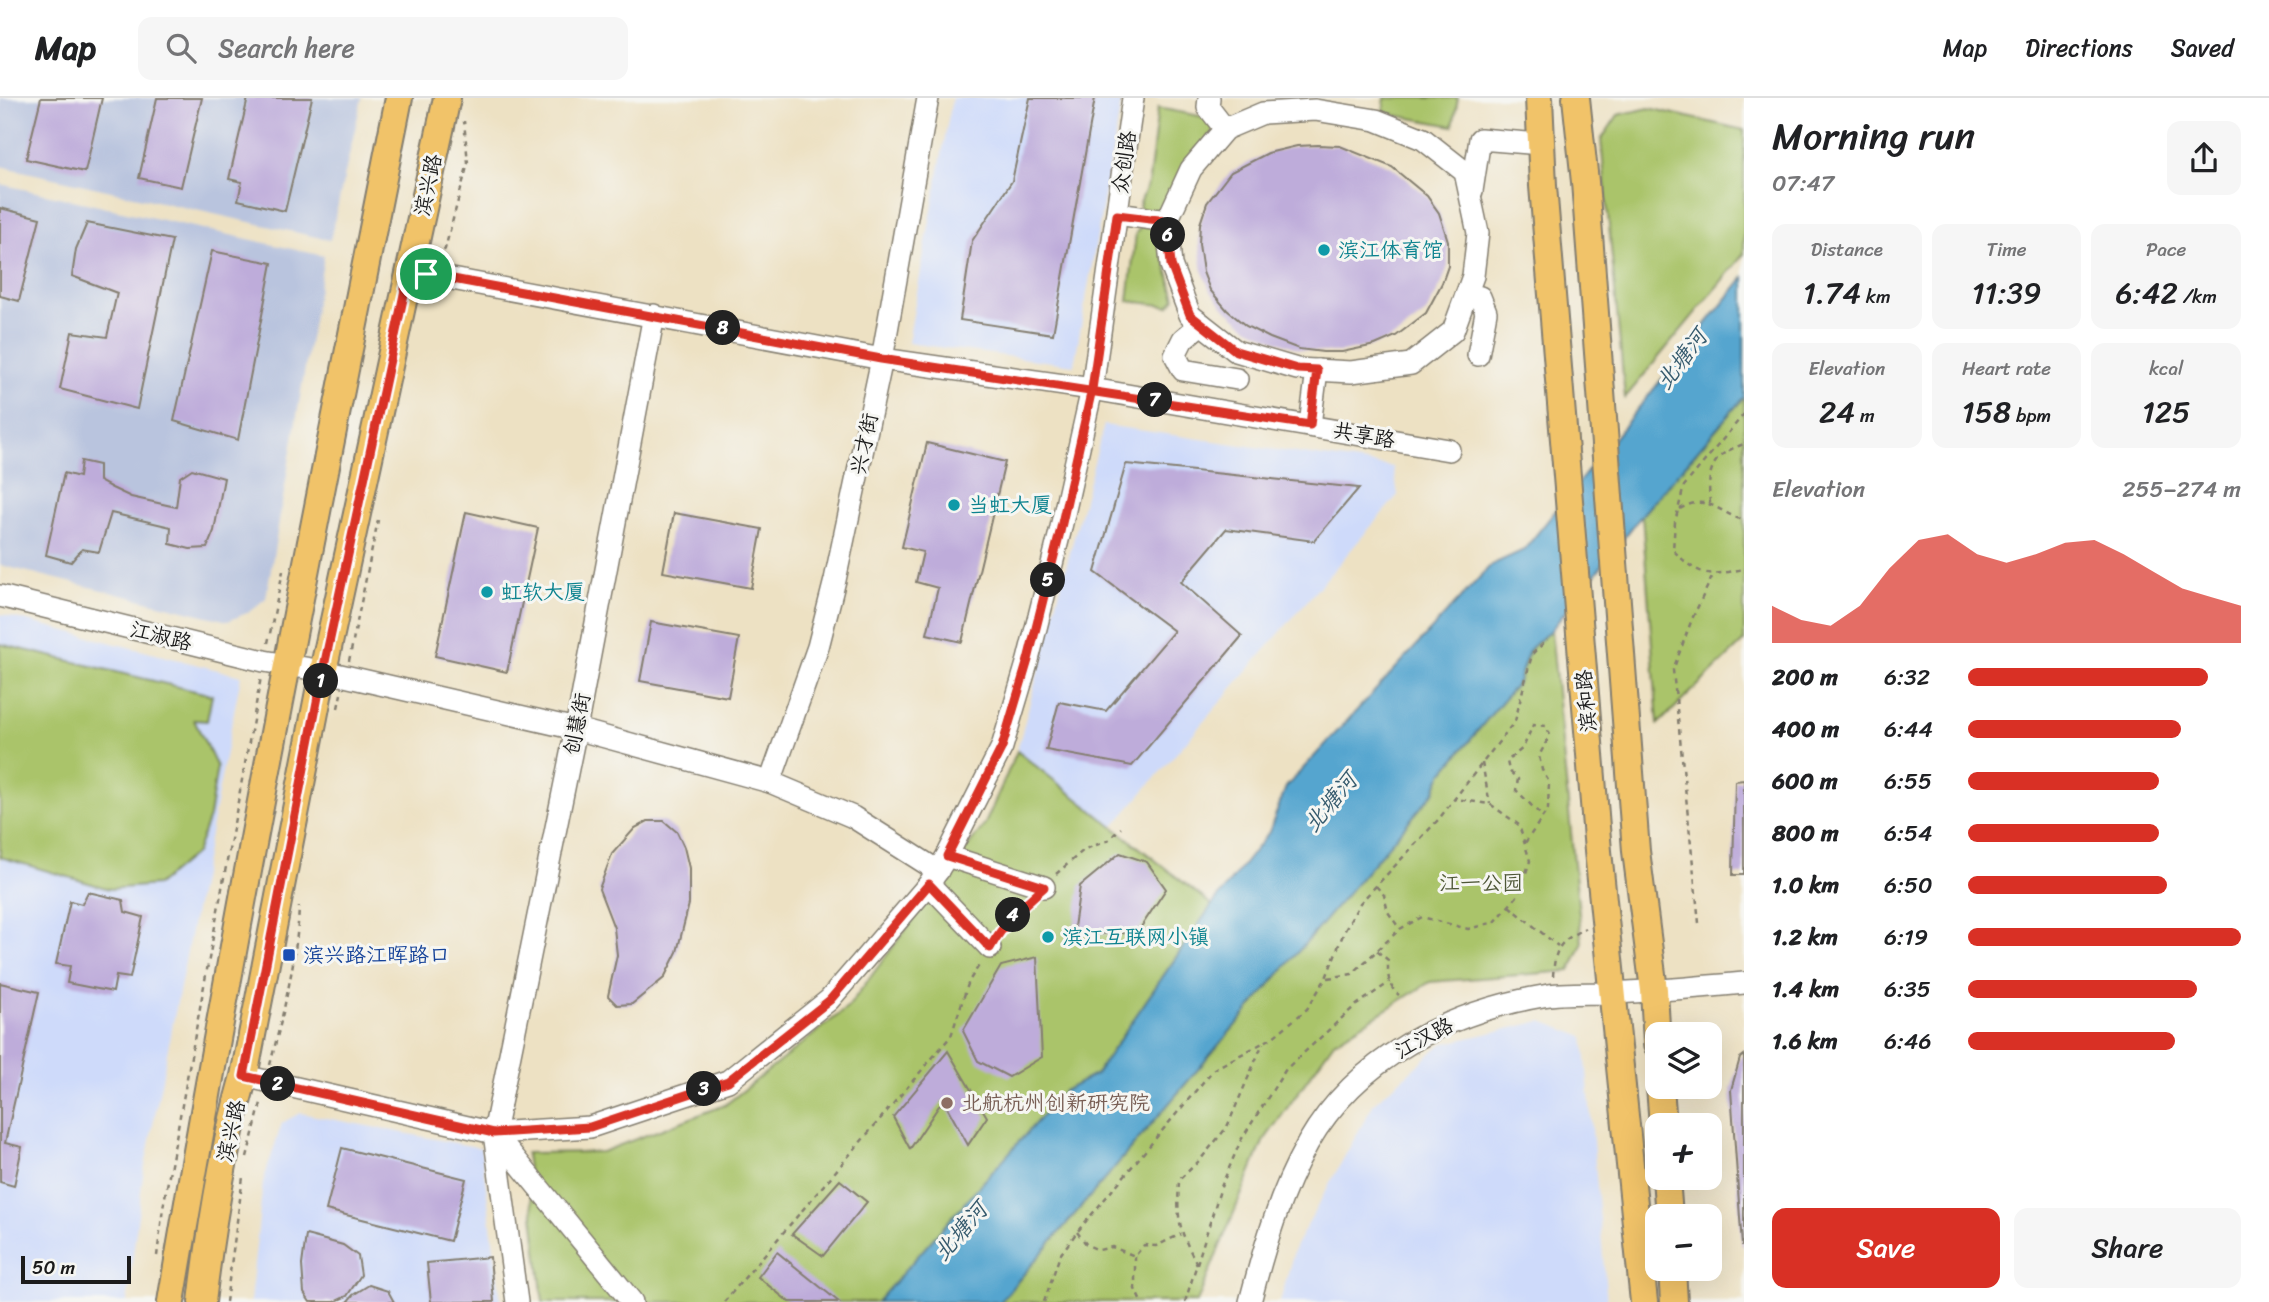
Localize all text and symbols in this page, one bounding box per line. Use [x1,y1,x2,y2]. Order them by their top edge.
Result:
search box [138,17,628,80]
text: Map [35,19,96,77]
text: Search here [218,25,355,71]
text: Map [1943,27,1987,69]
text: Directions [2025,27,2133,69]
text: Saved [2171,27,2234,69]
icon: search [162,29,200,67]
text: Morning run [1772,103,1975,170]
button: share [2167,121,2241,195]
street label: 众创路 [1101,128,1147,196]
street label: 滨兴路 [403,150,453,220]
text: 07:47 [1772,163,1834,204]
pin: 6 [1150,218,1186,252]
text: 6 [1162,218,1173,251]
place label: 滨江体育馆 [1338,231,1443,269]
text: Distance [1811,233,1883,266]
text: Time [1986,233,2027,266]
text: Pace [2146,233,2186,266]
marker: 滨江体育馆 [1316,242,1332,258]
pin [396,244,456,304]
icon: arrive [407,255,445,293]
text: 1.74 [1803,266,1861,320]
text: 11:39 [1972,266,2041,320]
text: 6:42 [2116,266,2178,320]
text: km [1861,280,1891,313]
text: /km [2178,280,2217,313]
pin: 8 [706,310,740,345]
text: 8 [717,311,728,344]
water label: 北塘河 [1644,316,1721,399]
text: Elevation [1808,352,1885,385]
text: Heart rate [1962,352,2051,385]
text: kcal [2149,352,2183,385]
pin: 7 [1138,382,1172,418]
text: 7 [1149,383,1160,416]
text: 24 [1819,385,1855,439]
text: 158 [1962,385,2011,439]
text: 125 [2142,385,2190,439]
text: m [1855,399,1875,432]
text: bpm [2011,399,2051,432]
street label: 兴才街 [839,409,889,479]
street label: 共享路 [1330,411,1398,459]
text: Elevation [1772,469,1865,510]
text: 255–274 m [2122,469,2241,510]
place label: 当虹大厦 [968,486,1052,524]
marker: 当虹大厦 [946,497,962,513]
pin: 5 [1030,562,1066,598]
text: 5 [1042,563,1053,596]
place label: 虹软大厦 [501,573,585,611]
marker: 虹软大厦 [479,584,495,600]
street label: 江淑路 [126,610,196,662]
text: 200 m [1772,657,1838,698]
text: 6:32 [1884,657,1930,698]
pin: 1 [304,664,338,698]
text: 1 [316,664,325,697]
street label: 滨和路 [1564,668,1608,734]
street label: 创慧街 [552,689,602,759]
text: 400 m [1772,709,1839,750]
text: 6:44 [1884,709,1933,750]
water label: 北塘河 [1293,760,1371,842]
text: 600 m [1772,761,1838,802]
text: 6:55 [1884,761,1932,802]
text: 800 m [1772,813,1839,854]
text: 6:54 [1884,813,1932,854]
park label: 江一公园 [1439,864,1523,902]
text: 1.0 km [1772,865,1839,906]
text: 6:50 [1884,865,1933,906]
pin: 4 [996,898,1030,932]
text: 4 [1007,898,1018,931]
text: 1.2 km [1772,917,1838,958]
text: 6:19 [1884,917,1928,958]
place label: 滨江互联网小镇 [1062,918,1209,956]
marker: 滨江互联网小镇 [1040,929,1056,945]
place label: 滨兴路江晖路口 [303,936,450,974]
marker: 滨兴路江晖路口 [281,947,297,963]
text: 1.4 km [1772,969,1839,1010]
text: 6:35 [1884,969,1931,1010]
street label: 江汉路 [1387,1006,1461,1070]
text: 1.6 km [1772,1021,1838,1062]
text: 6:46 [1884,1021,1931,1062]
map controls [1645,1022,1722,1281]
button: layers [1645,1022,1722,1099]
pin: 2 [260,1066,296,1102]
text: 2 [272,1067,283,1100]
pin: 3 [686,1072,722,1107]
text: 3 [698,1072,709,1105]
place label: 北航杭州创新研究院 [961,1084,1150,1122]
marker: 北航杭州创新研究院 [939,1095,955,1111]
street label: 滨兴路 [205,1096,257,1166]
button: + [1645,1113,1722,1190]
water label: 北塘河 [922,1189,1001,1271]
button: − [1645,1204,1722,1281]
button: Save [1772,1208,2000,1288]
button: Share [2014,1208,2241,1288]
text: 50 m [32,1251,75,1284]
scale bar [21,1253,131,1285]

